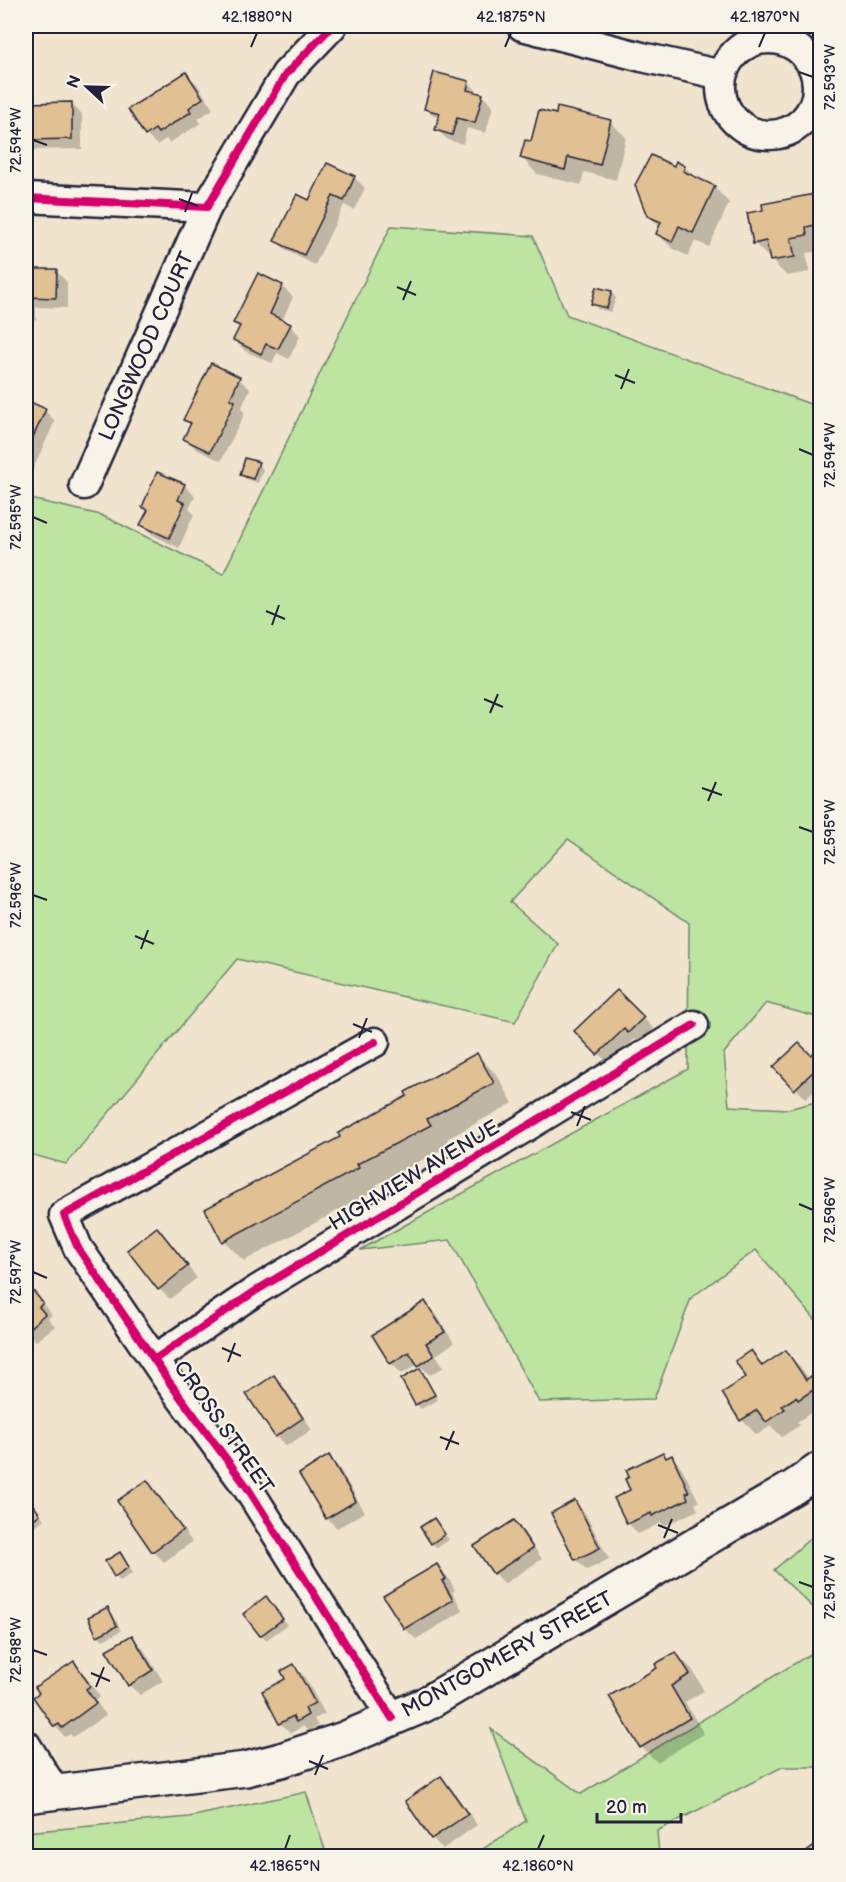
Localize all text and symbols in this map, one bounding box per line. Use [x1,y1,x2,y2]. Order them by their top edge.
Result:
text: 42.1880°N [221,8,293,27]
text: 42.1875°N [476,8,546,27]
text: 42.1870°N [730,8,800,27]
text: 72.593°W [821,44,840,110]
north arrow [57,57,117,117]
text: N [63,73,86,91]
text: 72.594°W [7,107,26,173]
street label: LONGWOOD COURT [94,248,200,444]
text: 72.594°W [821,422,840,488]
text: 72.595°W [7,484,26,550]
text: 72.595°W [821,799,840,865]
text: 72.596°W [7,862,26,928]
street label: HIGHVIEW AVENUE [325,1115,504,1236]
text: 72.596°W [821,1177,840,1243]
text: 72.597°W [7,1239,26,1304]
street label: CROSS STREET [168,1356,279,1499]
text: 72.597°W [821,1554,840,1619]
street label: MONTGOMERY STREET [397,1586,618,1723]
text: 72.598°W [7,1617,26,1683]
scale bar [597,1786,681,1824]
text: 20 m [606,1797,647,1818]
text: 42.1865°N [249,1857,321,1876]
text: 42.1860°N [502,1857,574,1876]

